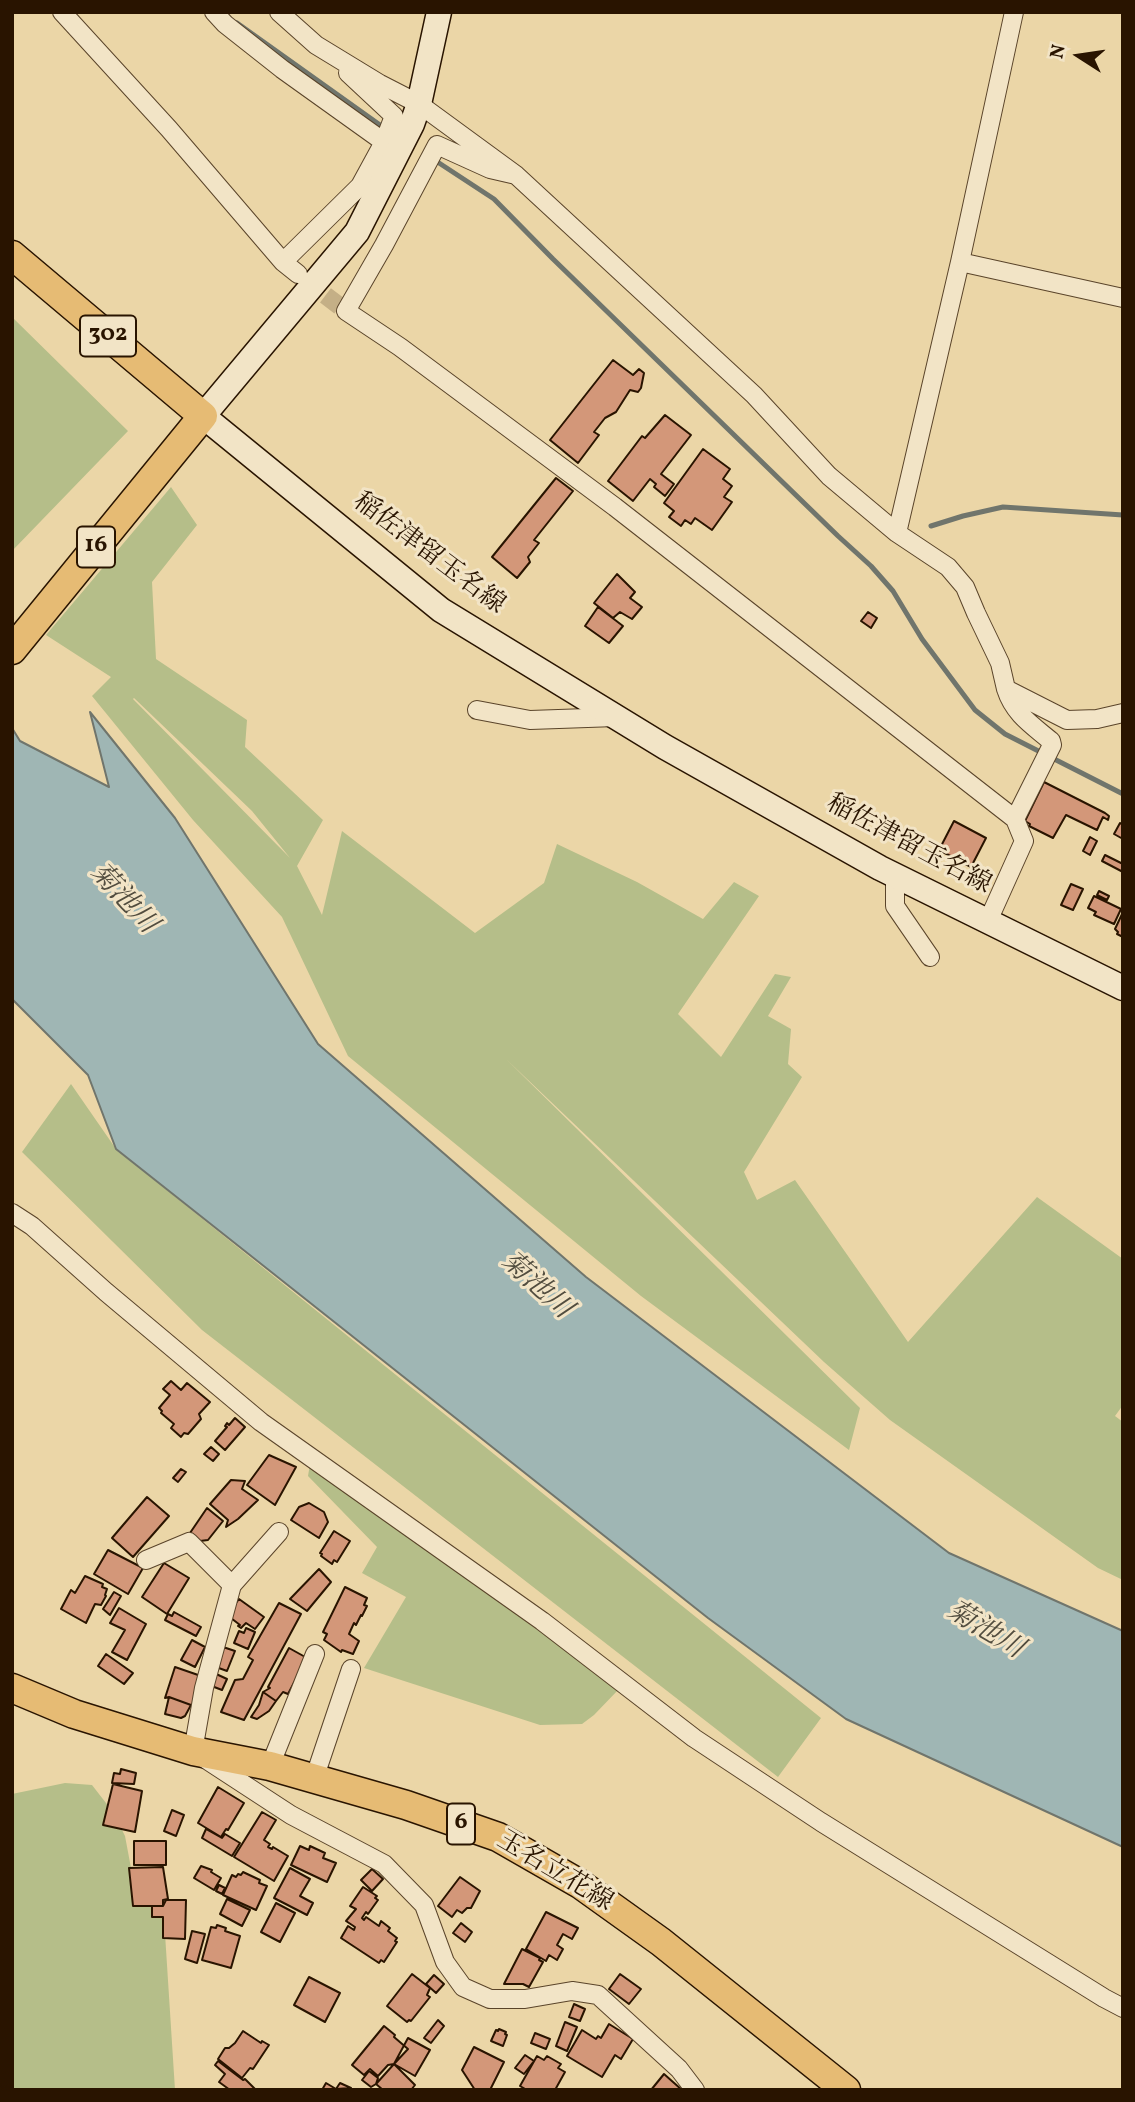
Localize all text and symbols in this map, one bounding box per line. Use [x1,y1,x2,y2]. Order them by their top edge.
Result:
north arrow [1044,21,1114,91]
text: N [1044,42,1073,61]
road number: 302 [80,316,136,356]
street label: 稲佐津留玉名線 [346,488,510,622]
road number: 16 [77,526,115,568]
street label: 稲佐津留玉名線 [820,790,996,902]
water label: 菊池川 [81,858,163,942]
water label: 菊池川 [493,1246,577,1328]
water label: 菊池川 [939,1596,1029,1668]
road number: 6 [447,1803,475,1844]
street label: 玉名立花線 [490,1826,618,1920]

